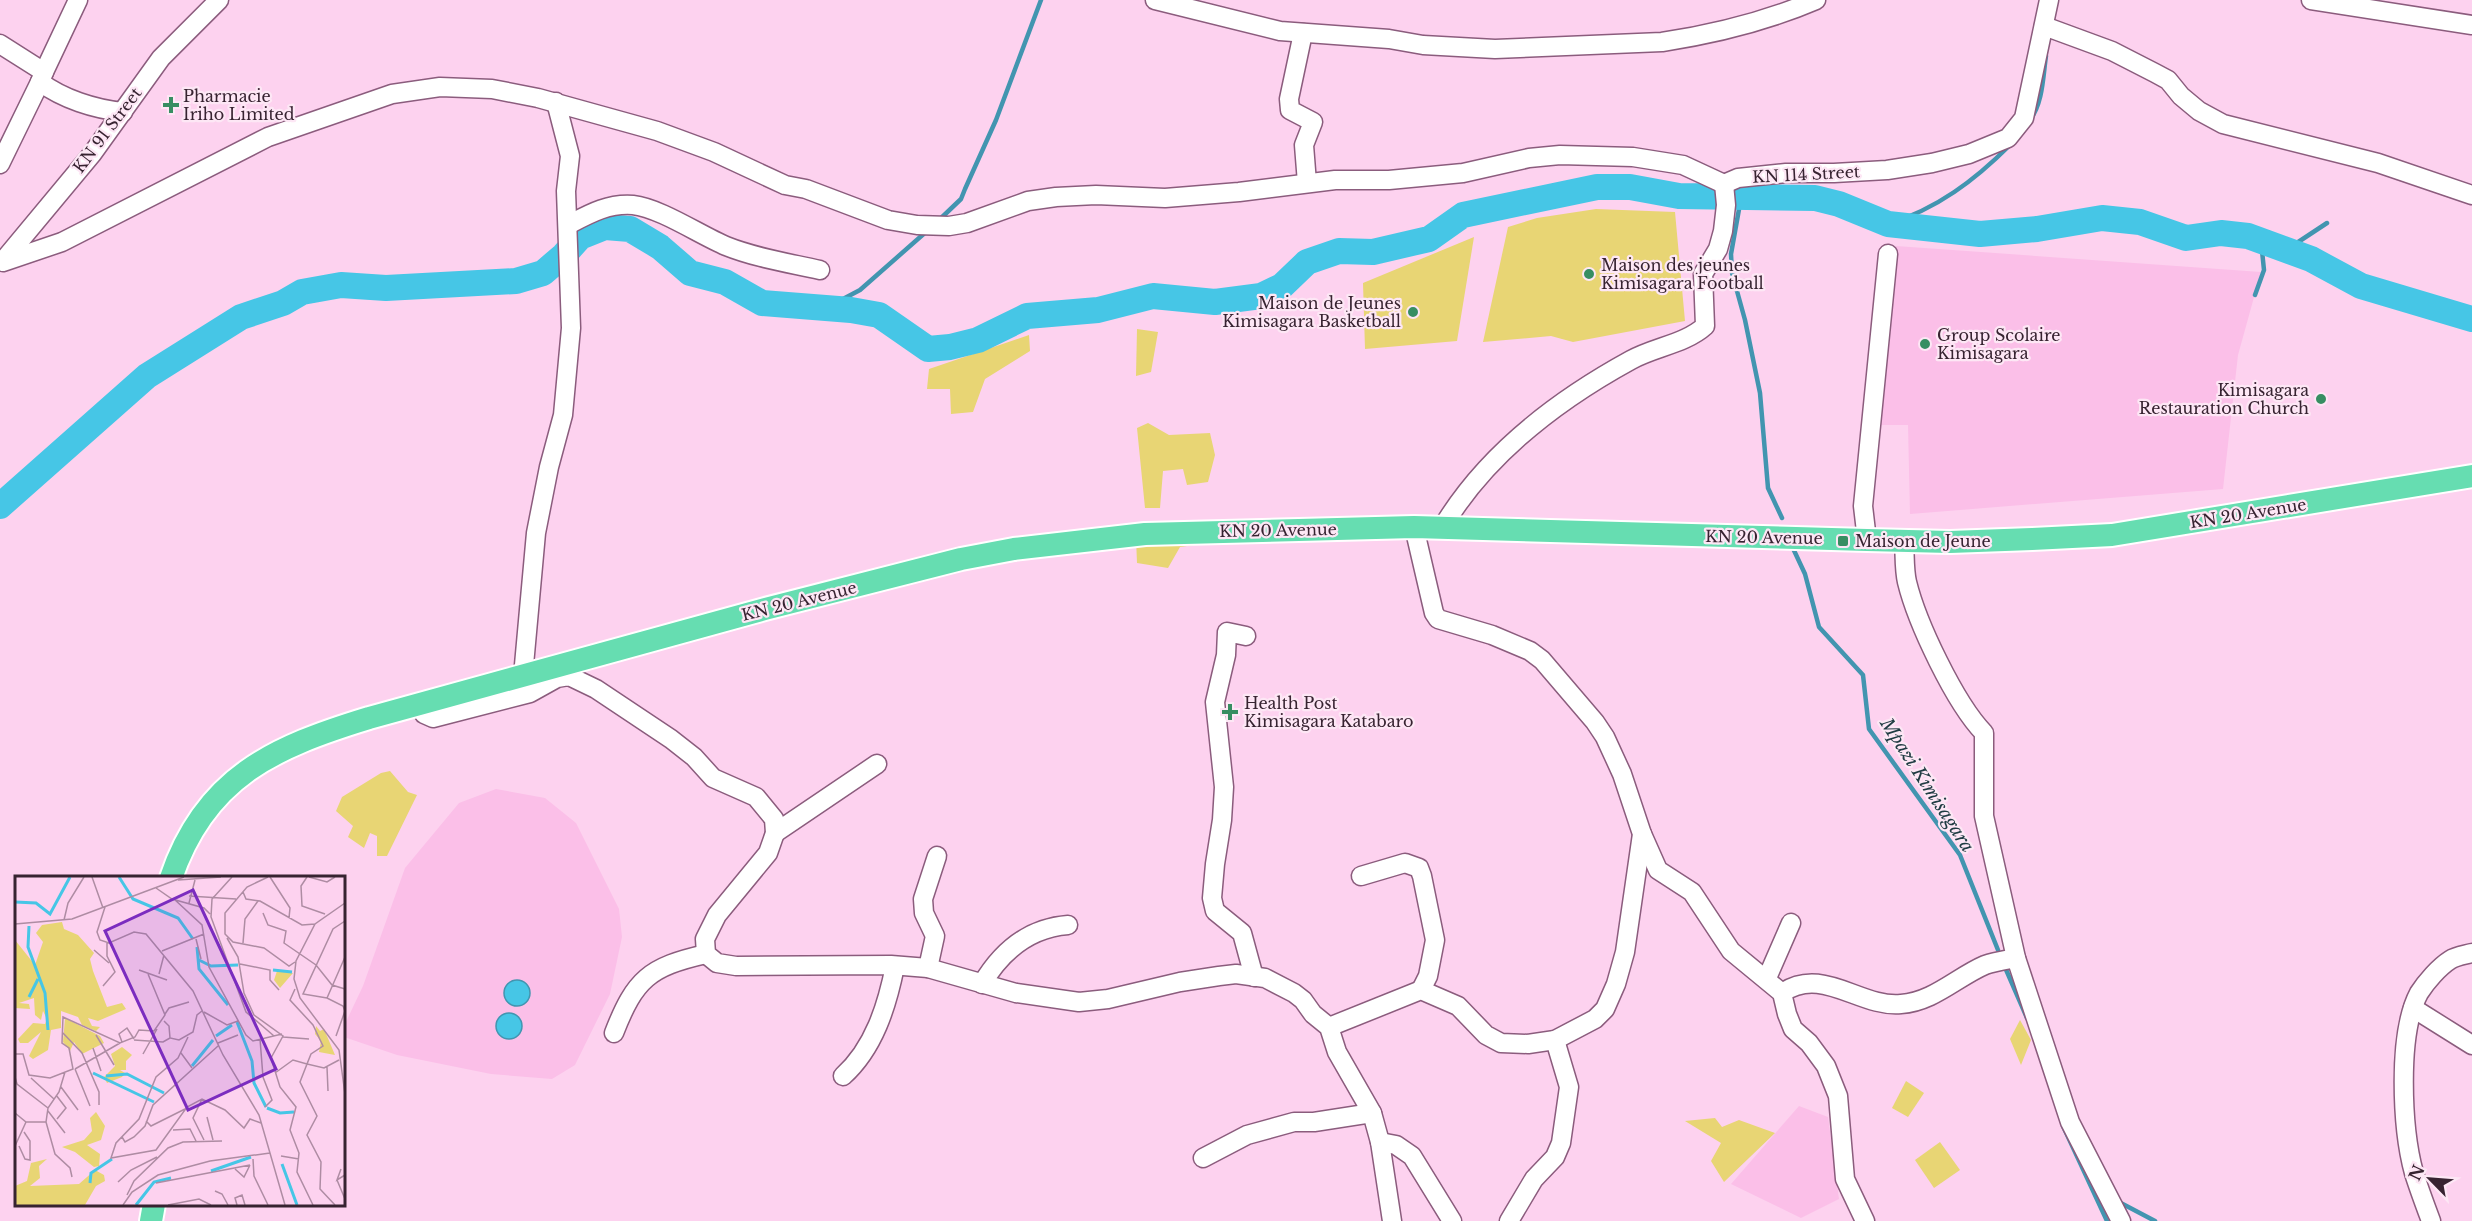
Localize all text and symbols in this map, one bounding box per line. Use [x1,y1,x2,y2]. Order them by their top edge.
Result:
street label: KN 91 Street [68,83,146,177]
place label: Pharmacie Iriho Limited [183,86,295,124]
marker: Pharmacie Iriho Limited [164,98,178,112]
street label: KN 114 Street [1752,161,1860,187]
place label: Maison des jeunes Kimisagara Football [1601,255,1764,293]
marker: Maison des jeunes Kimisagara Football [1582,267,1596,281]
place label: Maison de Jeunes Kimisagara Basketball [1222,293,1401,331]
marker: Maison de Jeunes Kimisagara Basketball [1406,305,1420,319]
place label: Group Scolaire Kimisagara [1937,325,2061,363]
marker: Group Scolaire Kimisagara [1918,337,1932,351]
place label: Kimisagara Restauration Church [2139,380,2309,418]
marker: Kimisagara Restauration Church [2314,392,2328,406]
street label: KN 20 Avenue [2188,494,2308,532]
street label: KN 20 Avenue [1219,519,1337,541]
street label: KN 20 Avenue [1705,526,1823,548]
place label: Maison de Jeune [1855,531,1991,551]
marker: Maison de Jeune [1836,534,1850,548]
street label: KN 20 Avenue [740,577,858,625]
place label: Health Post Kimisagara Katabaro [1244,693,1414,731]
marker: Health Post Kimisagara Katabaro [1221,703,1239,721]
water label: Mpazi Kimisagara [1875,713,1979,856]
inset map [15,876,345,1206]
north arrow [2400,1149,2460,1209]
text: N [2404,1162,2429,1184]

